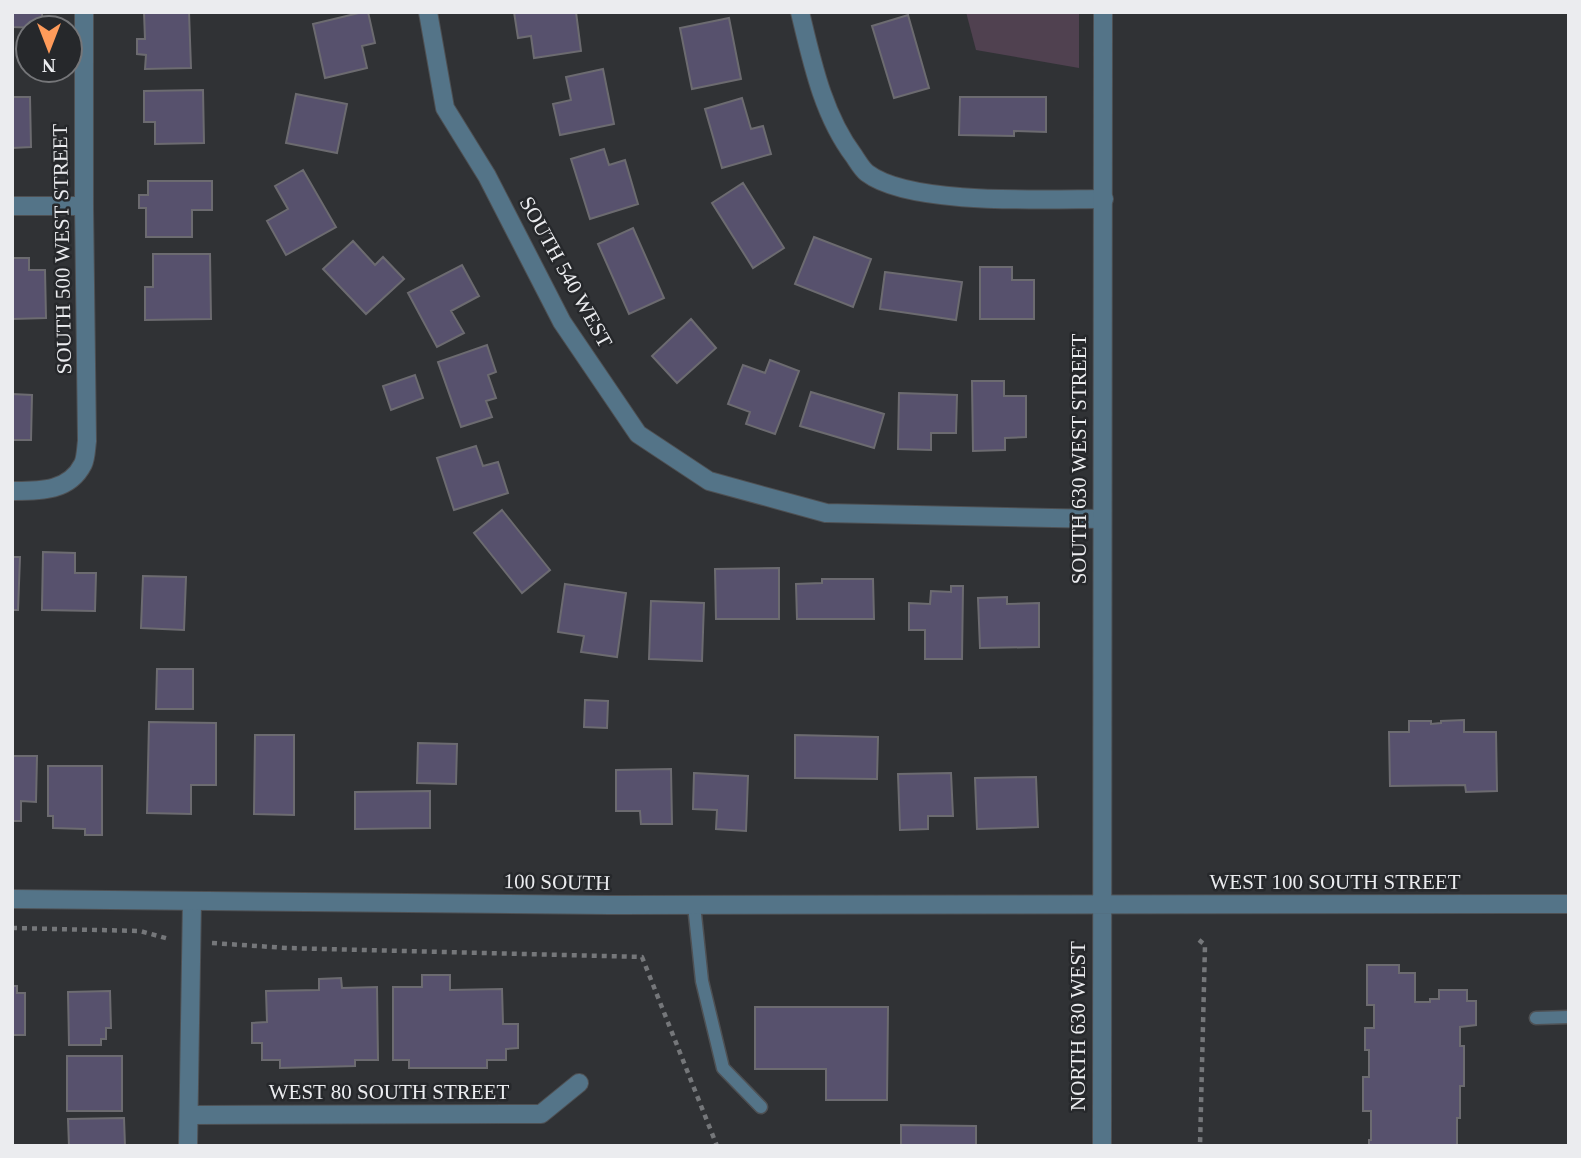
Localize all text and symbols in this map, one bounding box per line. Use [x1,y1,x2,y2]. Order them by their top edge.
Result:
north arrow [14,14,84,84]
text: N [42,55,56,76]
street label: SOUTH 500 WEST STREET [48,123,76,375]
street label: SOUTH 540 WEST [515,192,617,352]
street label: SOUTH 630 WEST STREET [1067,334,1091,584]
street label: 100 SOUTH [503,869,611,895]
street label: WEST 100 SOUTH STREET [1209,870,1461,894]
street label: NORTH 630 WEST [1066,941,1090,1111]
street label: WEST 80 SOUTH STREET [269,1080,509,1104]

